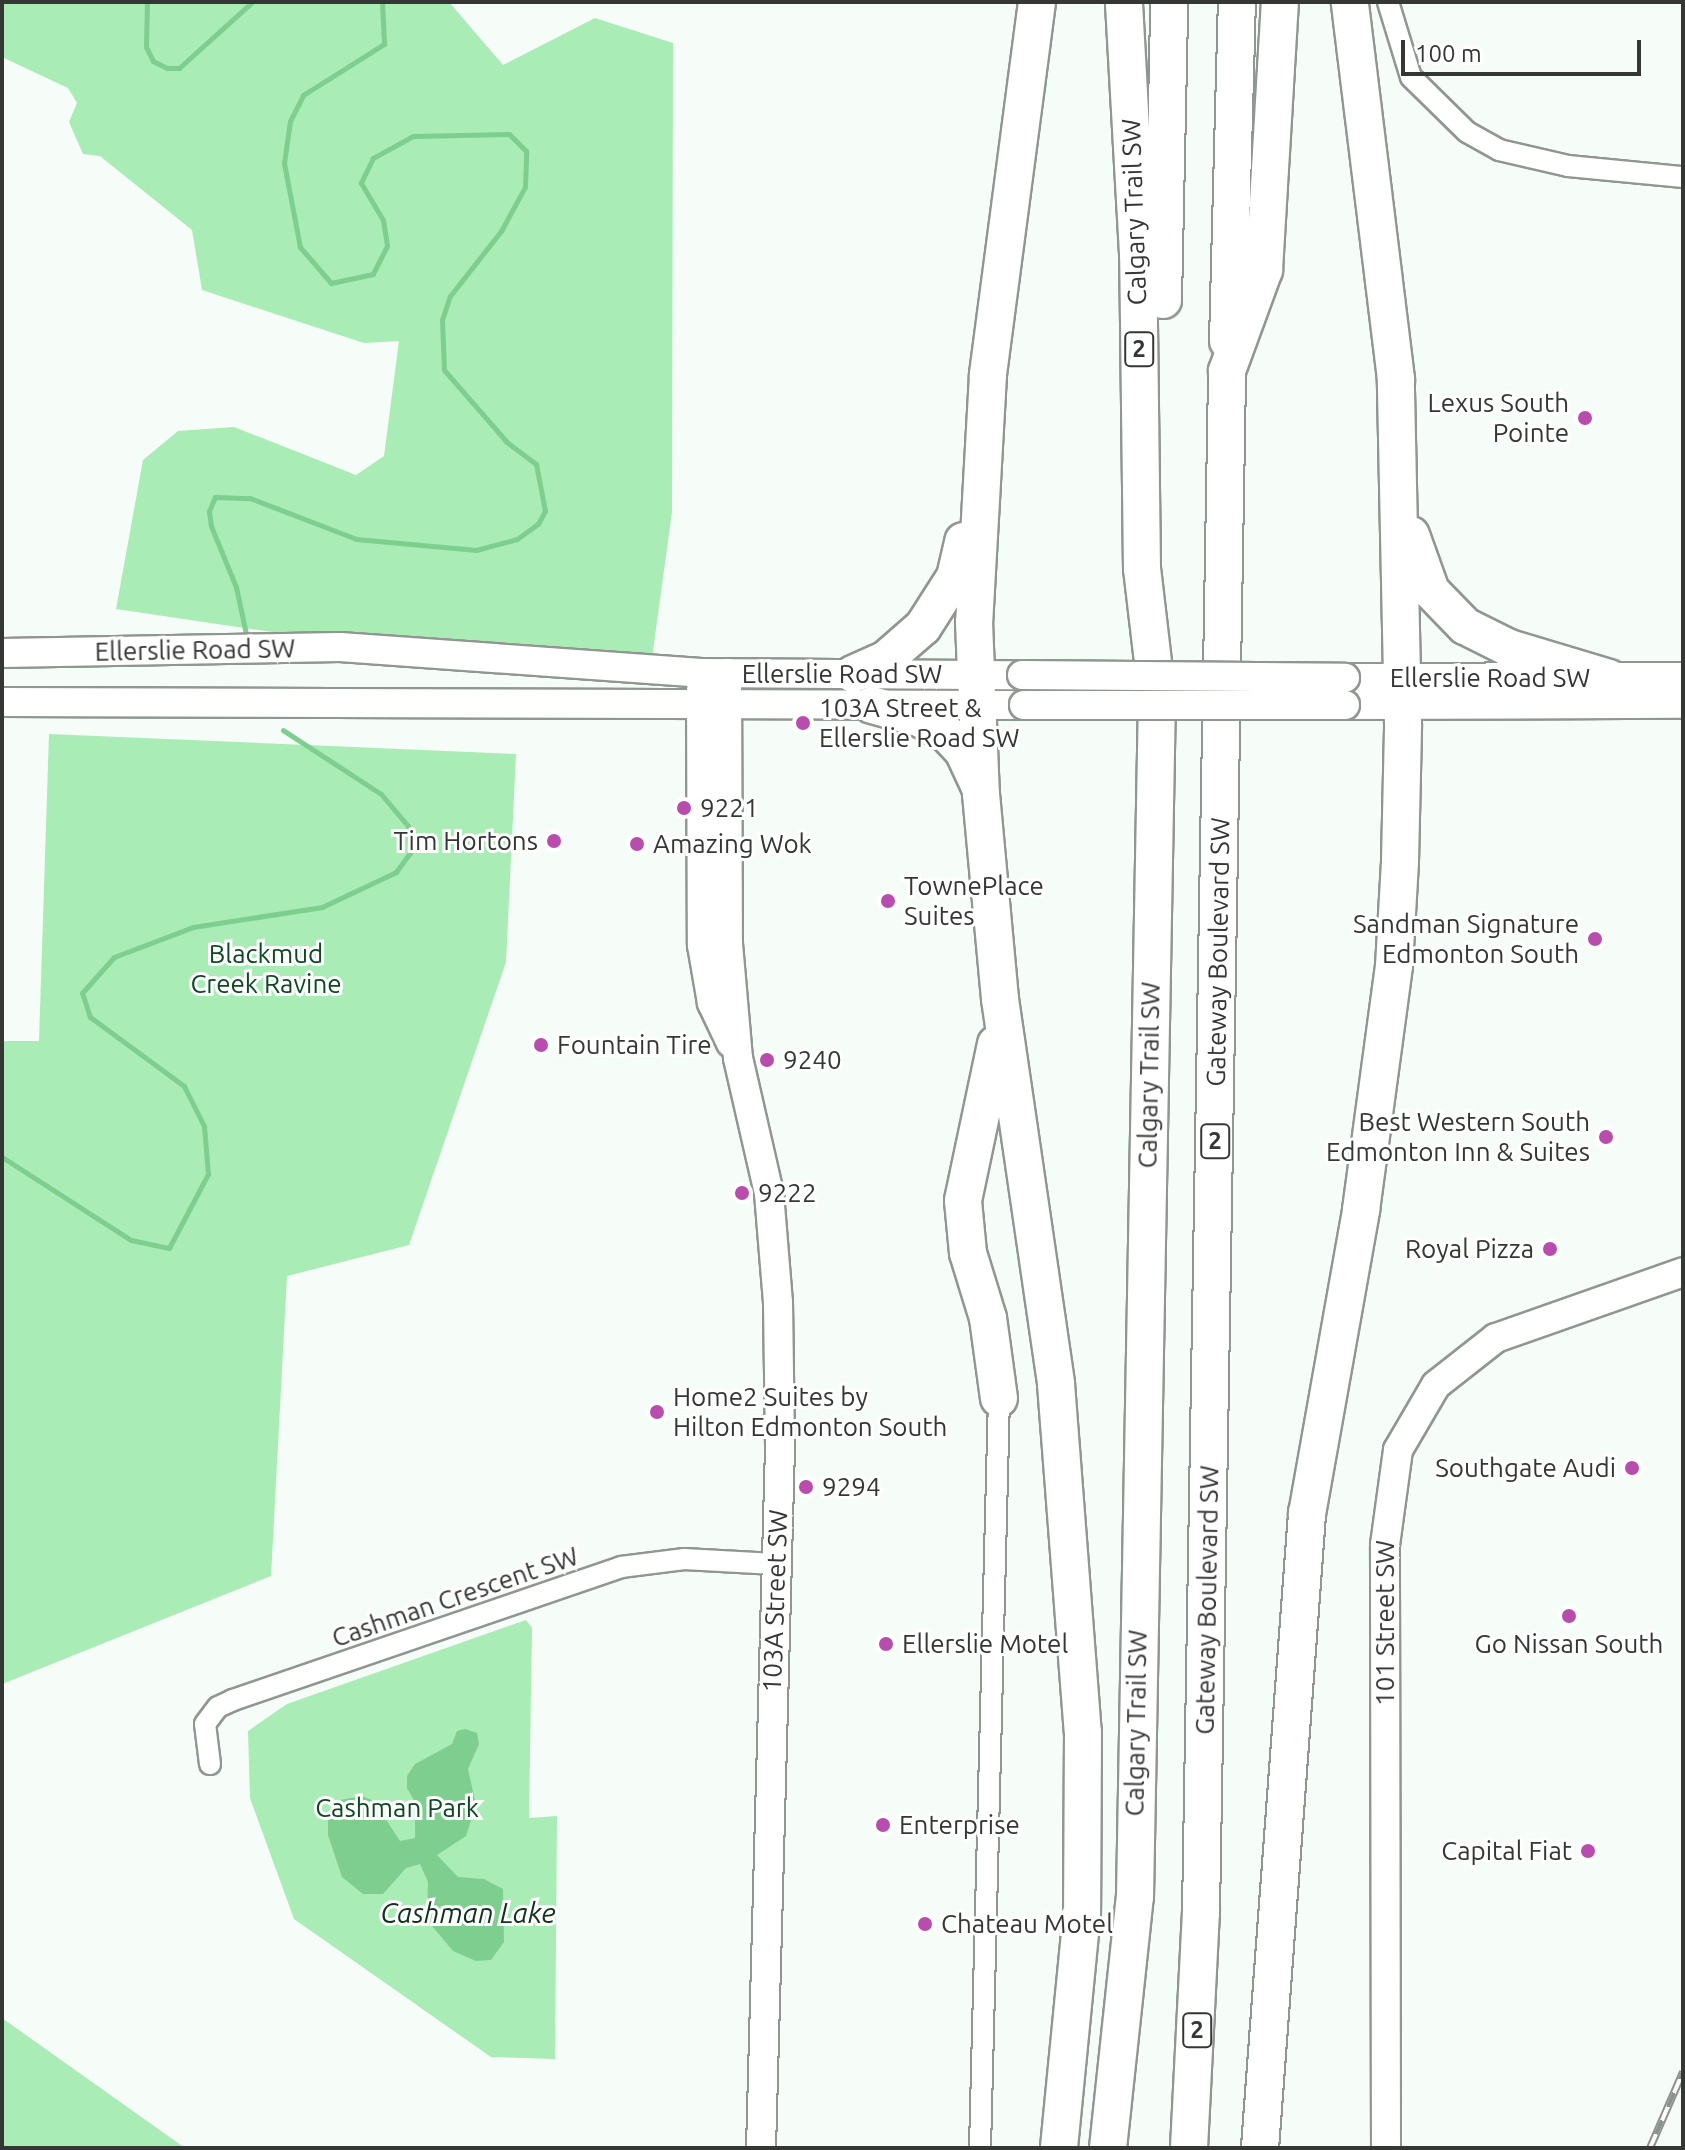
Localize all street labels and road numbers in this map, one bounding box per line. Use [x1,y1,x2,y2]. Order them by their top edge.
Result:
street label: Calgary Trail SW [1115,118,1153,306]
road number: 2 [1123,329,1155,369]
street label: Ellerslie Road SW [94,633,296,667]
street label: Ellerslie Road SW [742,658,942,690]
street label: Ellerslie Road SW [1390,662,1590,694]
street label: Gateway Boulevard SW [1200,817,1236,1087]
street label: Calgary Trail SW [1132,981,1166,1169]
road number: 2 [1199,1121,1231,1161]
street label: Gateway Boulevard SW [1189,1465,1225,1735]
street label: 103A Street SW [756,1509,794,1693]
street label: Cashman Crescent SW [328,1540,582,1654]
street label: 101 Street SW [1369,1540,1401,1706]
street label: Calgary Trail SW [1119,1629,1153,1817]
road number: 2 [1181,2010,1213,2050]

